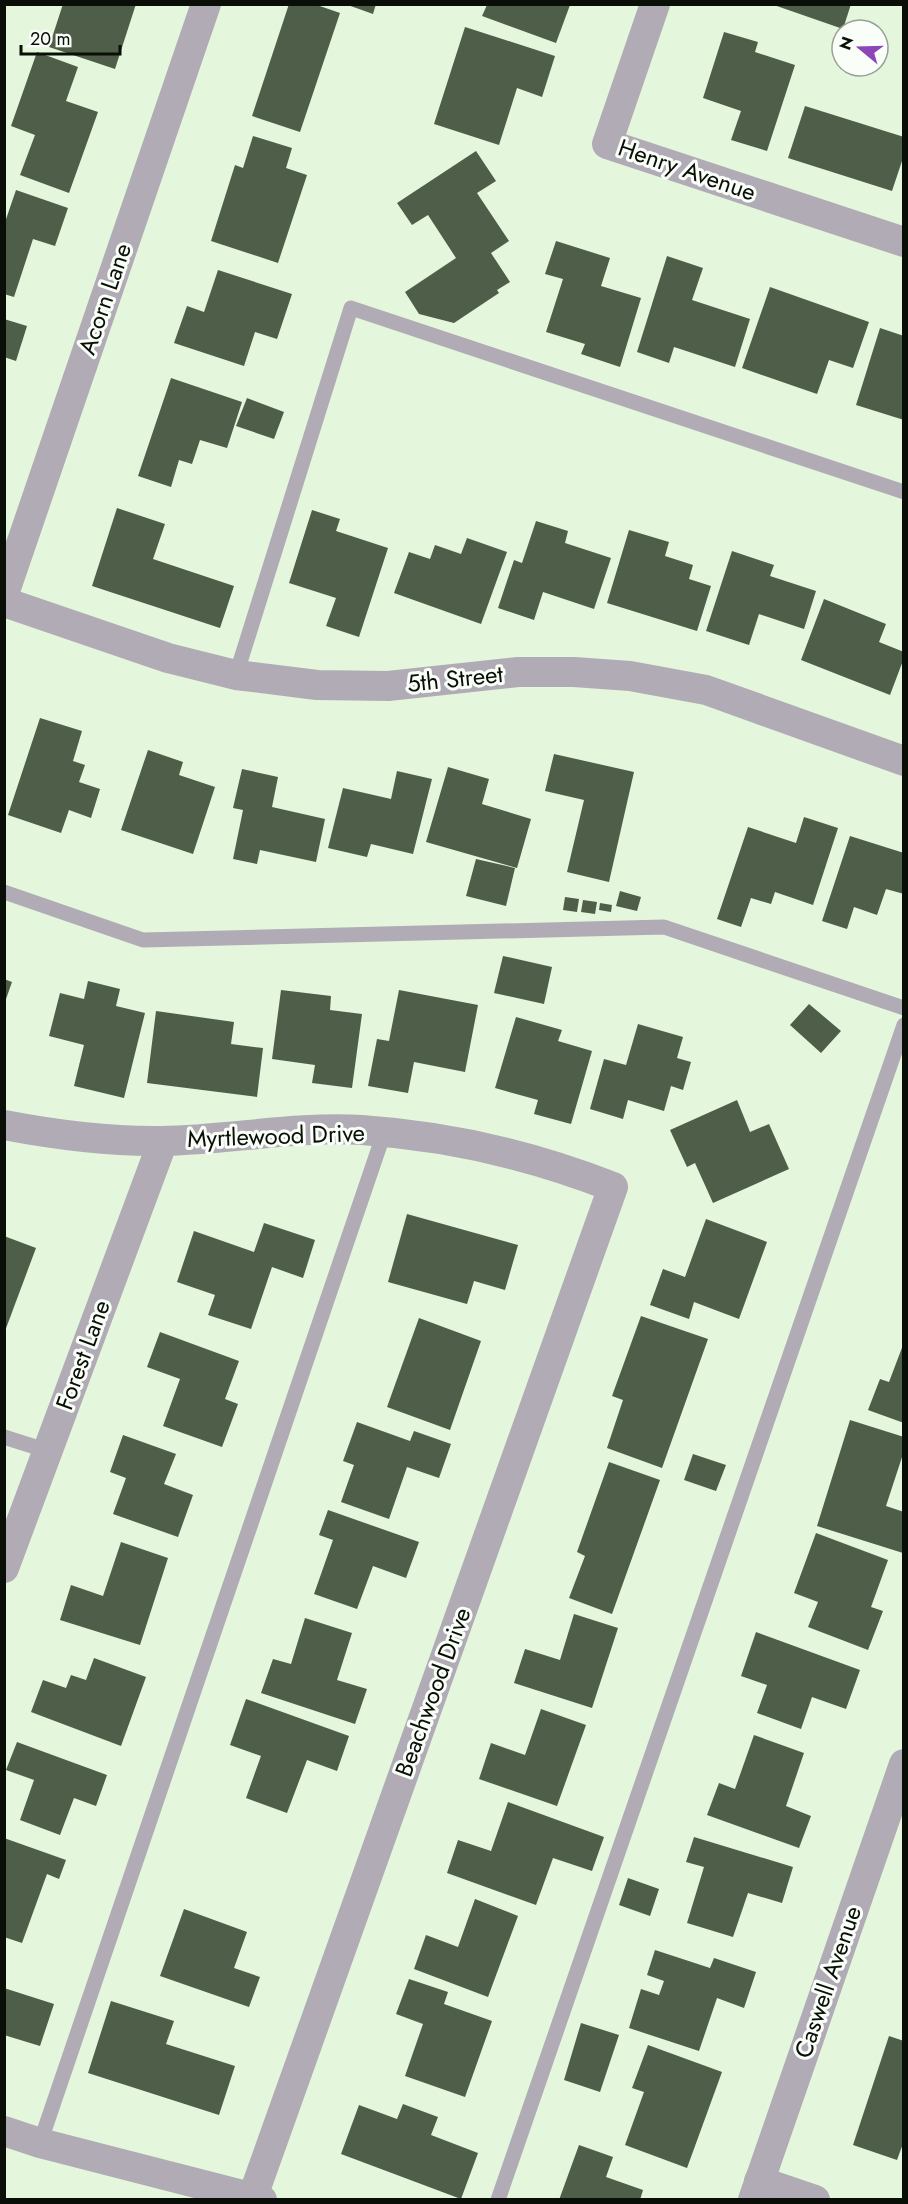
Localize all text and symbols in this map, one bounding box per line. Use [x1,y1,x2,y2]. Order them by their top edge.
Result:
scale bar [21,18,120,56]
north arrow [830,18,890,78]
text: 20 m [30,26,70,52]
text: N [833,34,859,53]
street label: Henry Avenue [614,130,761,209]
street label: Acorn Lane [69,238,140,359]
street label: 5th Street [405,656,505,701]
street label: Myrtlewood Drive [186,1115,366,1156]
street label: Forest Lane [46,1295,119,1415]
street label: Beachwood Drive [386,1602,479,1781]
street label: Caswell Avenue [785,1901,870,2063]

